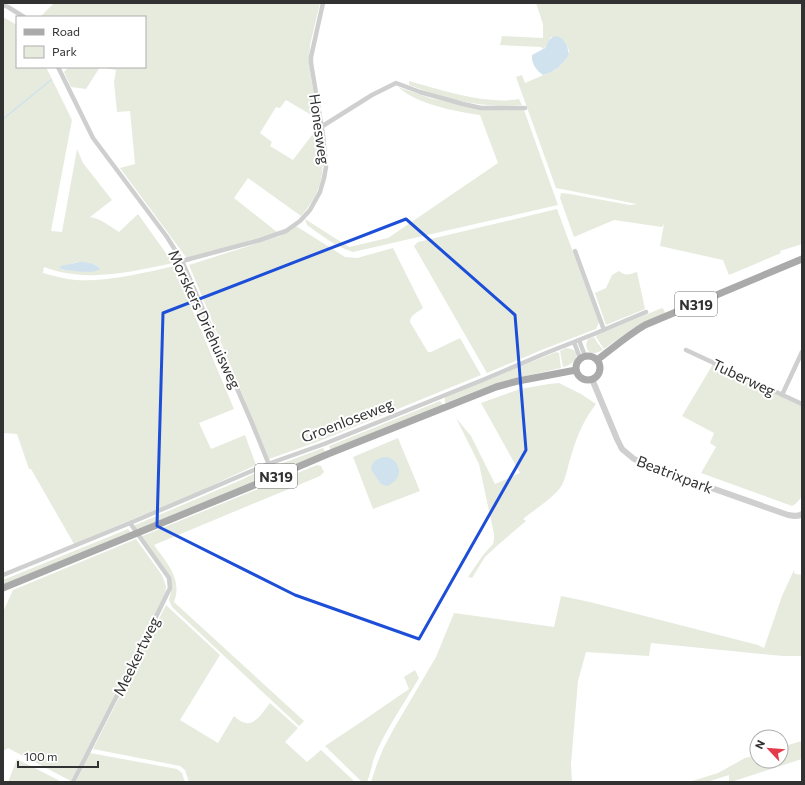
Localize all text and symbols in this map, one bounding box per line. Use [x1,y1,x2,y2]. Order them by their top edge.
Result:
legend [16,16,146,68]
text: Road [52,24,80,38]
text: Park [52,44,78,58]
street label: Honesweg [306,93,334,165]
street label: Morskers Driehuisweg [165,247,245,391]
road number: N319 [675,292,717,316]
street label: Tuberweg [710,355,778,399]
street label: Groenloseweg [298,394,396,446]
street label: Beatrixpark [634,451,716,497]
road number: N319 [255,464,297,488]
street label: Meekertweg [109,614,163,698]
north arrow [749,729,789,769]
text: N [752,738,767,751]
scale bar [18,743,98,769]
text: 100 m [24,749,58,763]

